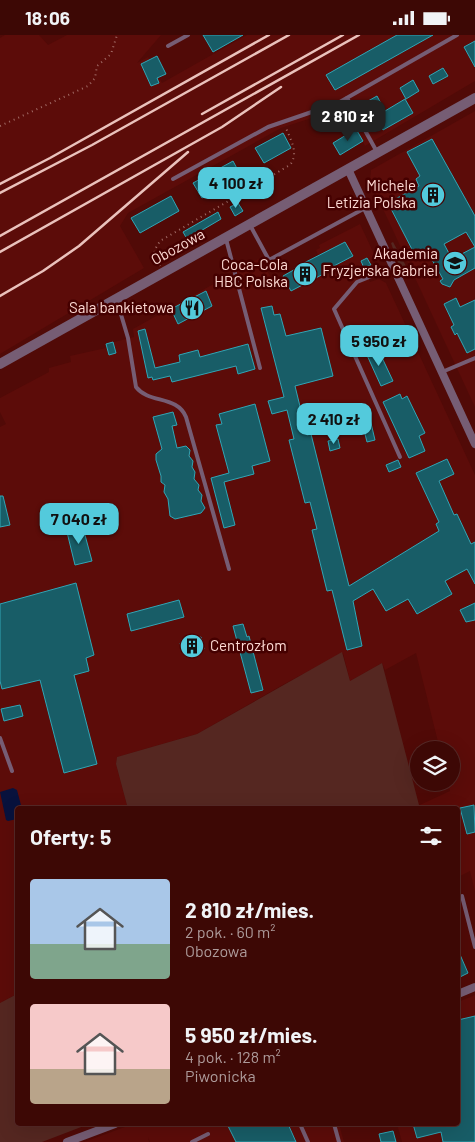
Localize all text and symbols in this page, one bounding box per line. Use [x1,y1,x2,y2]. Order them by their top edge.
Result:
text: 18:06 [25,6,70,29]
pin: 2 810 zł [296,99,400,142]
text: 2 810 zł [322,106,374,125]
pin: 4 100 zł [184,167,288,209]
text: 4 100 zł [209,173,263,192]
place label: Michele Letizia Polska [327,176,416,211]
building icon: Michele Letizia Polska [420,182,446,208]
street label: Obozowa [148,224,207,268]
place label: Akademia Fryzjerska Gabriel [322,244,438,279]
school or university icon: Akademia Fryzjerska Gabriel [442,250,468,276]
place label: Coca-Cola HBC Polska [214,255,288,290]
building icon: Coca-Cola HBC Polska [292,261,318,287]
restaurant icon: Sala bankietowa [179,295,205,321]
place label: Sala bankietowa [69,298,174,316]
pin: 5 950 zł [327,325,431,367]
text: 5 950 zł [351,331,407,350]
pin: 2 410 zł [282,403,386,445]
text: 2 410 zł [308,409,360,428]
pin: 7 040 zł [27,503,131,545]
text: 7 040 zł [51,509,107,528]
building icon: Centrozłom [179,633,205,659]
place label: Centrozłom [210,636,287,654]
map controls [410,741,460,791]
button: layers [410,741,460,791]
icon: filters [417,822,445,850]
text: Oferty: 5 [30,824,111,849]
text: 2 810 zł/mies. [185,897,314,922]
icon: home [70,899,130,959]
text: 2 pok. · 60 m² [185,922,275,941]
text: Obozowa [185,941,247,960]
text: 5 950 zł/mies. [185,1022,318,1047]
icon: home [70,1024,130,1084]
text: 4 pok. · 128 m² [185,1047,281,1066]
text: Piwonicka [185,1066,256,1085]

